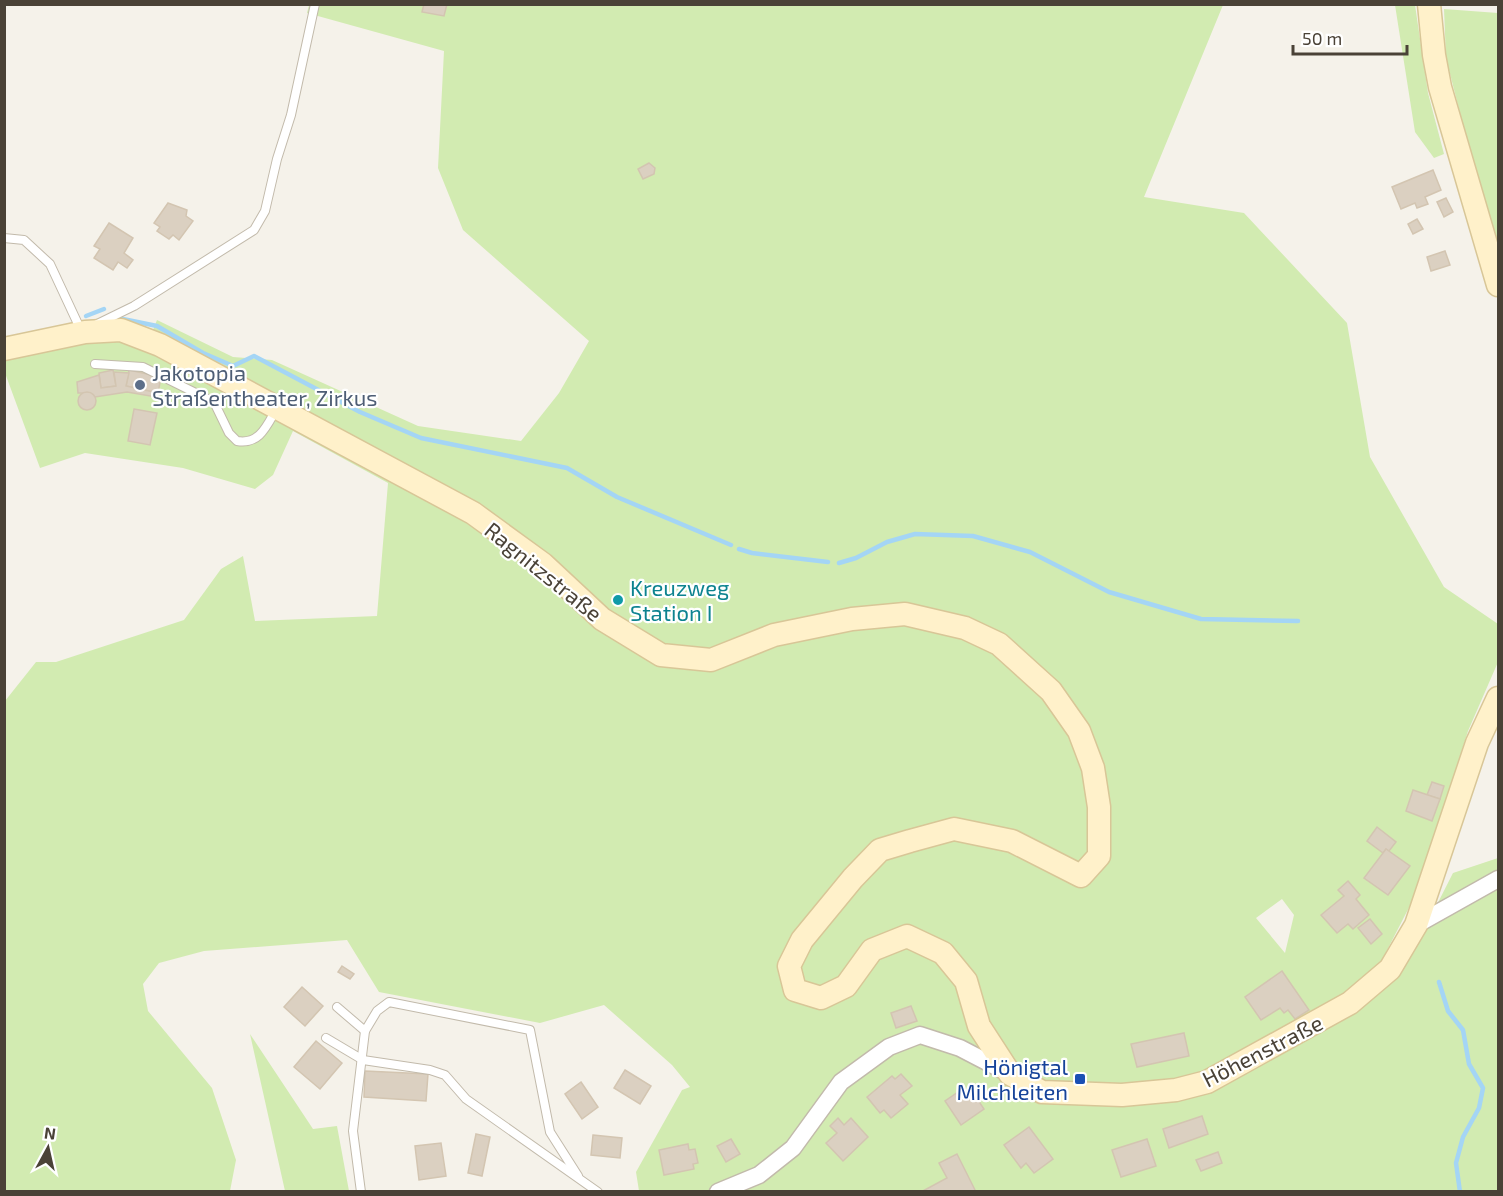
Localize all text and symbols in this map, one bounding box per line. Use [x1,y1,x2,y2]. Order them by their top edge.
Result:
scale bar [1293,18,1407,56]
text: 50 m [1302,27,1342,49]
place label: Jakotopia Straßentheater, Zirkus [152,359,377,410]
marker: Jakotopia Straßentheater, Zirkus [133,378,147,392]
street label: Ragnitzstraße [480,516,608,626]
place label: Kreuzweg Station I [630,574,729,625]
marker: Kreuzweg Station I [611,593,625,607]
street label: Höhenstraße [1197,1009,1327,1091]
place label: Hönigtal Milchleiten [956,1053,1068,1104]
marker: Hönigtal Milchleiten [1073,1072,1087,1086]
north arrow [18,1118,78,1178]
text: N [43,1122,57,1143]

